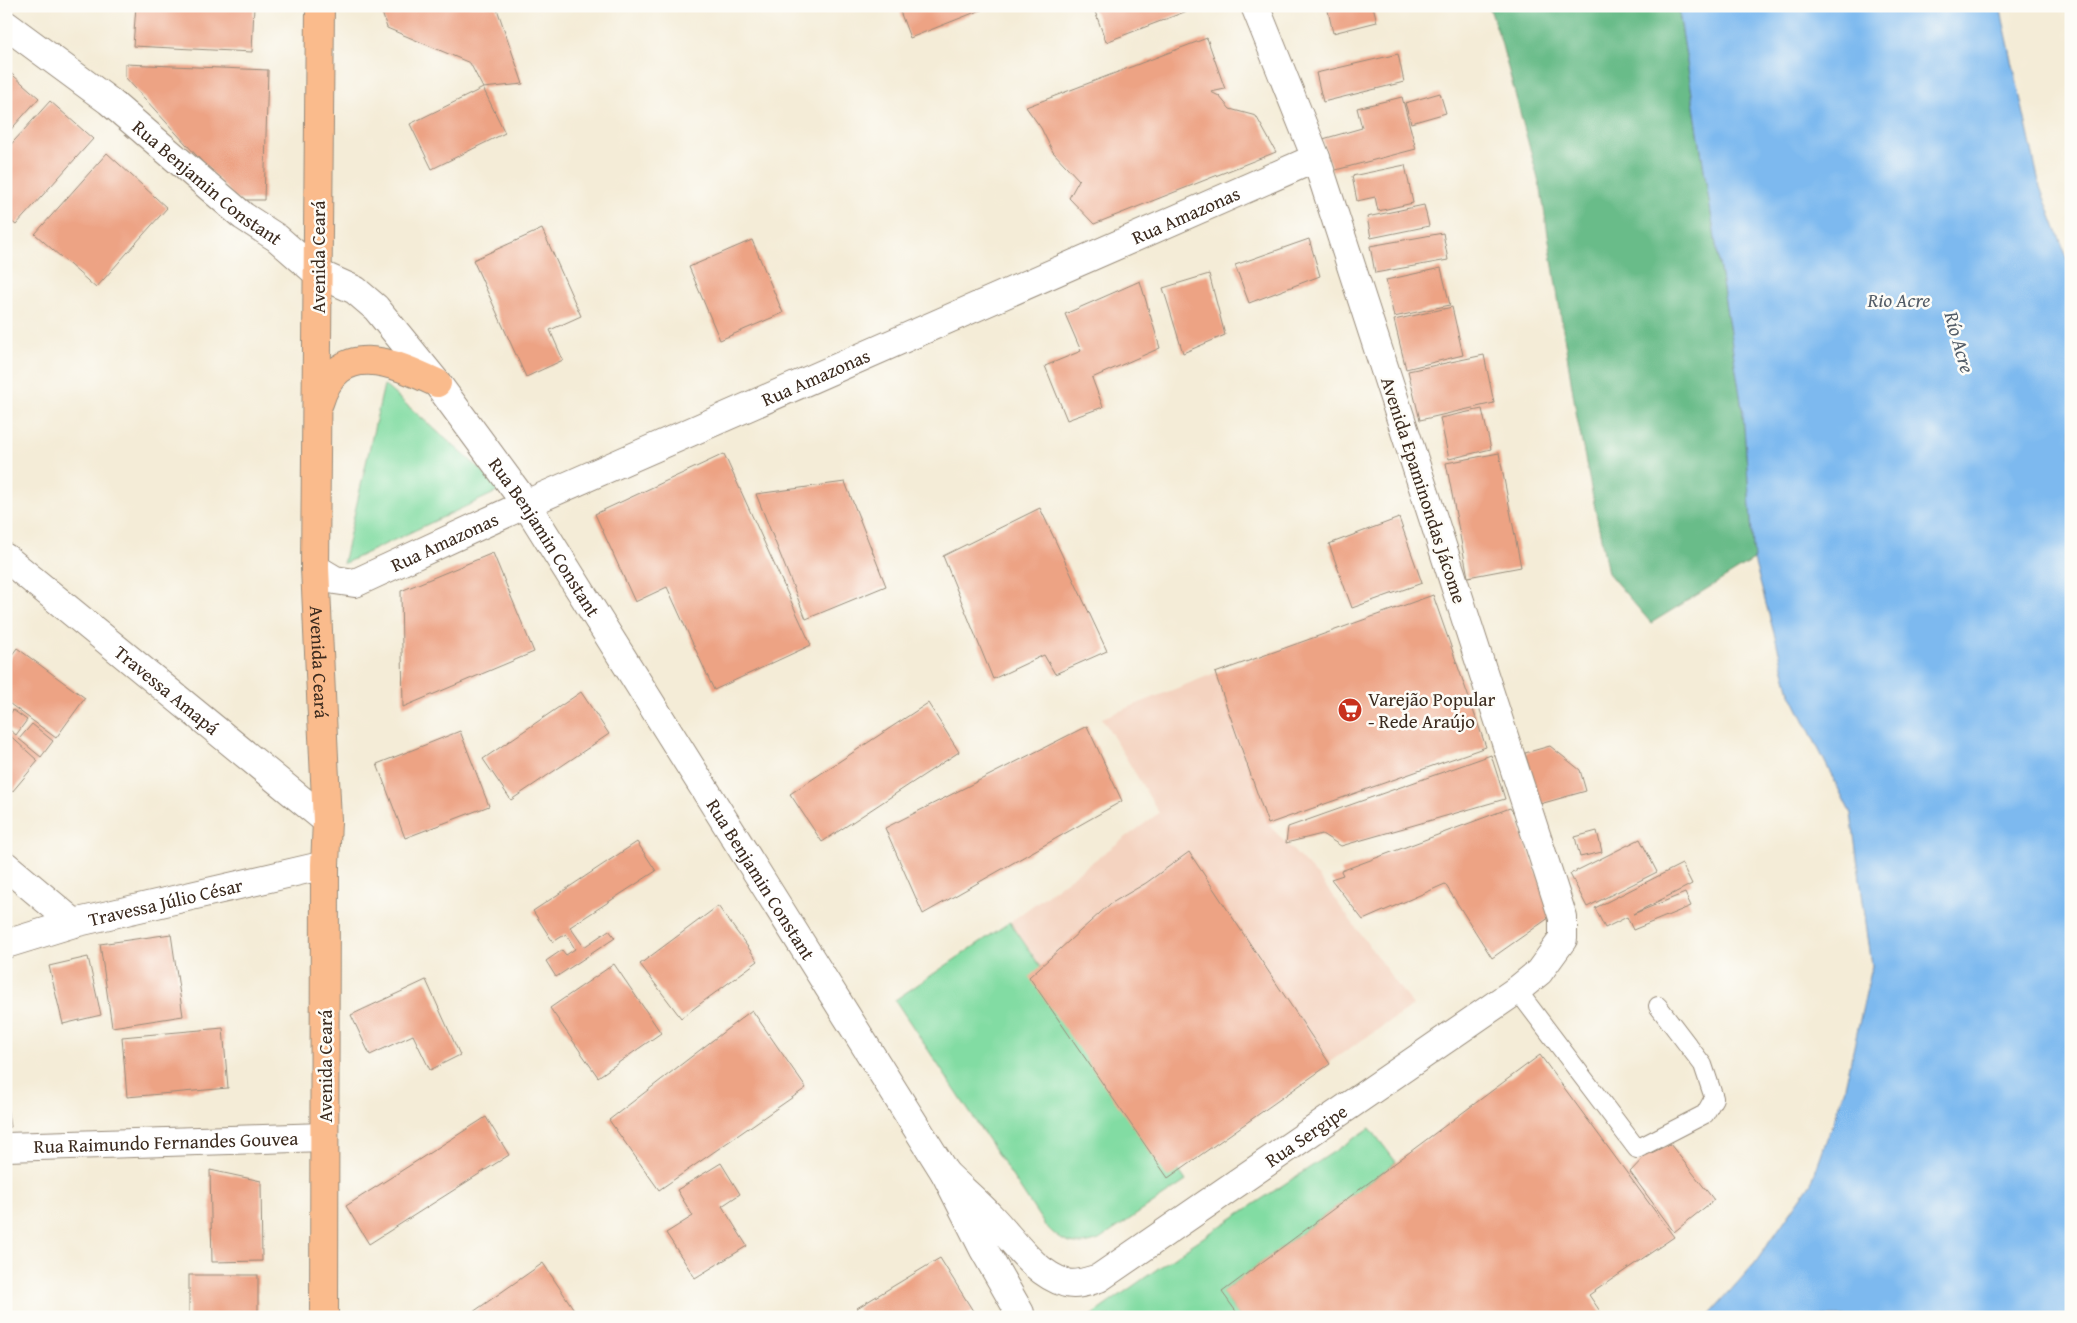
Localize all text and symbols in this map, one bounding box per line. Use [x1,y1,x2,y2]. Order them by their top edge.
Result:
street label: Rua Benjamin Constant [126,113,289,251]
street label: Rua Amazonas [1127,179,1244,251]
street label: Avenida Ceará [304,201,332,313]
water label: Rio Acre [1867,285,1930,314]
water label: Río Acre [1937,307,1983,376]
street label: Rua Amazonas [757,341,874,413]
street label: Avenida Epaminondas Jácome [1374,373,1474,607]
street label: Rua Benjamin Constant [482,451,607,623]
street label: Rua Amazonas [386,505,503,579]
street label: Avenida Ceará [303,605,336,719]
street label: Travessa Amapá [108,638,225,741]
place label: Varejão Popular - Rede Araújo [1368,685,1495,735]
supermarket icon: Varejão Popular - Rede Araújo [1337,697,1363,723]
street label: Rua Benjamin Constant [700,793,822,966]
street label: Travessa Júlio César [85,870,246,933]
street label: Avenida Ceará [311,1010,339,1122]
street label: Rua Sergipe [1259,1097,1353,1174]
street label: Rua Raimundo Fernandes Gouvea [33,1124,299,1160]

